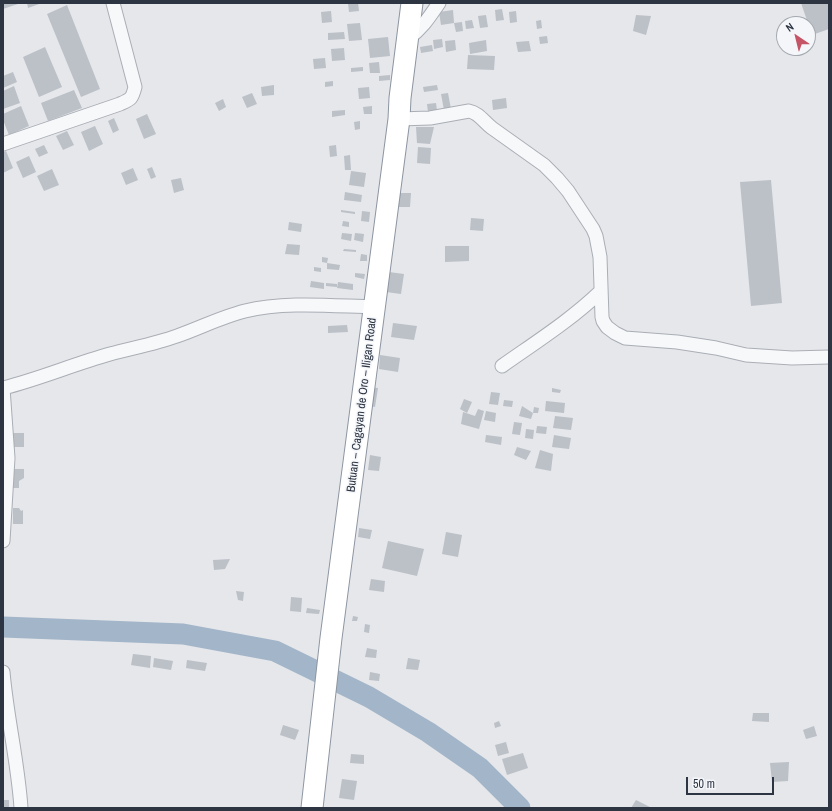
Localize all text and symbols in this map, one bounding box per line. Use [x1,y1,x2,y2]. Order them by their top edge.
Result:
north arrow [776,16,816,56]
text: N [783,19,796,35]
street label: Butuan – Cagayan de Oro – Iligan Road [344,317,380,493]
scale bar [688,769,776,795]
text: 50 m [693,776,715,792]

